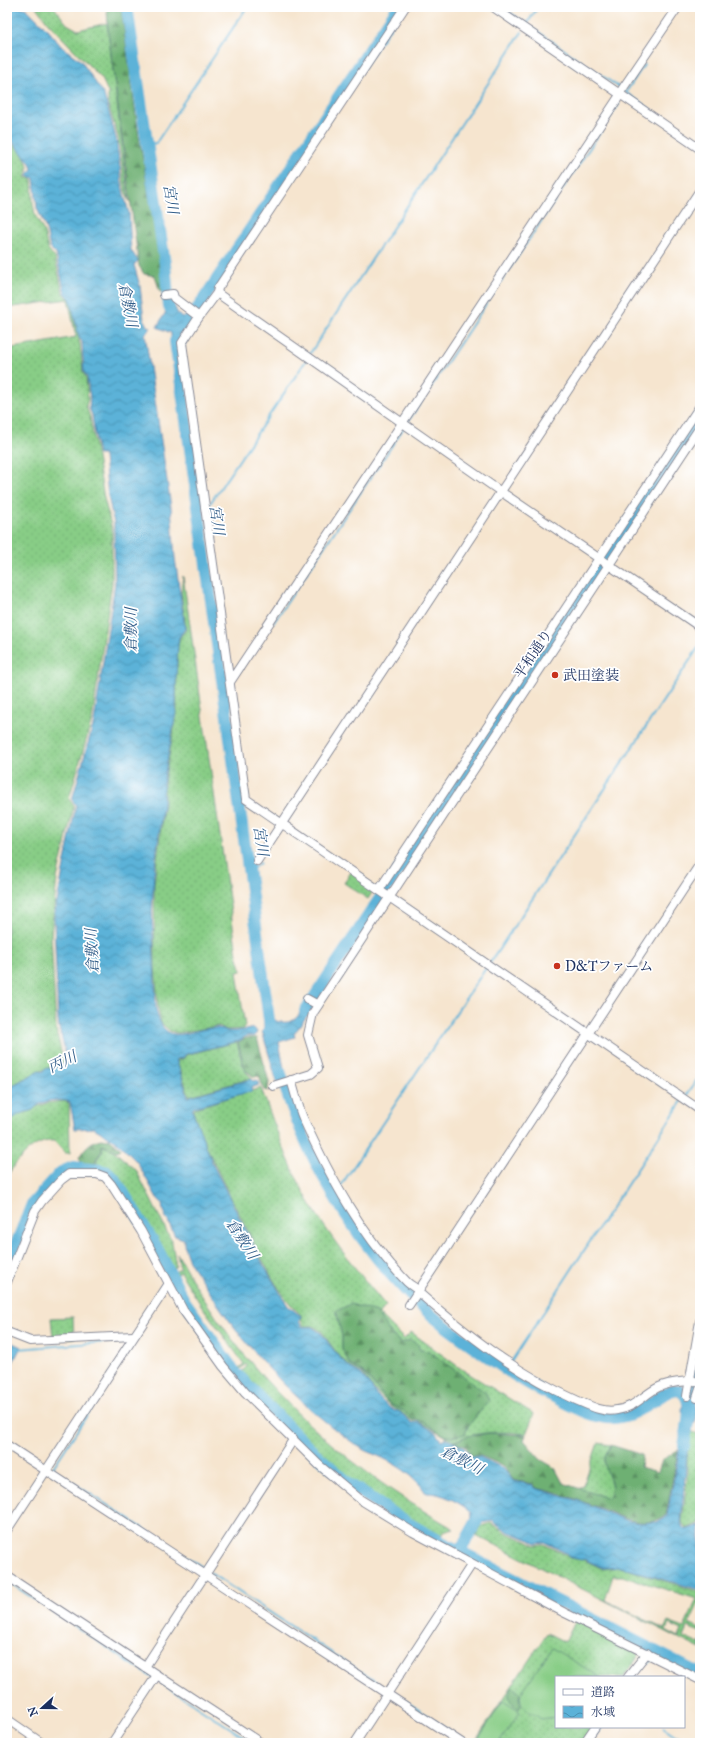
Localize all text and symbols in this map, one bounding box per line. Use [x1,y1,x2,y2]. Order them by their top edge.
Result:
water label: 宮川 [160,183,183,217]
water label: 倉敷川 [115,281,142,331]
water label: 宮川 [206,504,228,538]
water label: 倉敷川 [122,606,140,653]
street label: 平和通り [510,626,556,682]
place label: 武田塗装 [563,667,619,684]
marker: 武田塗装 [550,670,560,680]
water label: 宮川 [250,825,272,859]
water label: 倉敷川 [82,926,102,974]
place label: D&Tファーム [565,958,653,975]
marker: D&Tファーム [552,961,562,971]
water label: 丙川 [45,1046,81,1077]
water label: 倉敷川 [222,1215,263,1264]
water label: 倉敷川 [438,1442,488,1479]
legend [555,1676,685,1728]
text: 道路 [591,1685,615,1699]
north arrow [22,1688,62,1728]
text: N [25,1704,41,1718]
text: 水域 [591,1705,615,1719]

